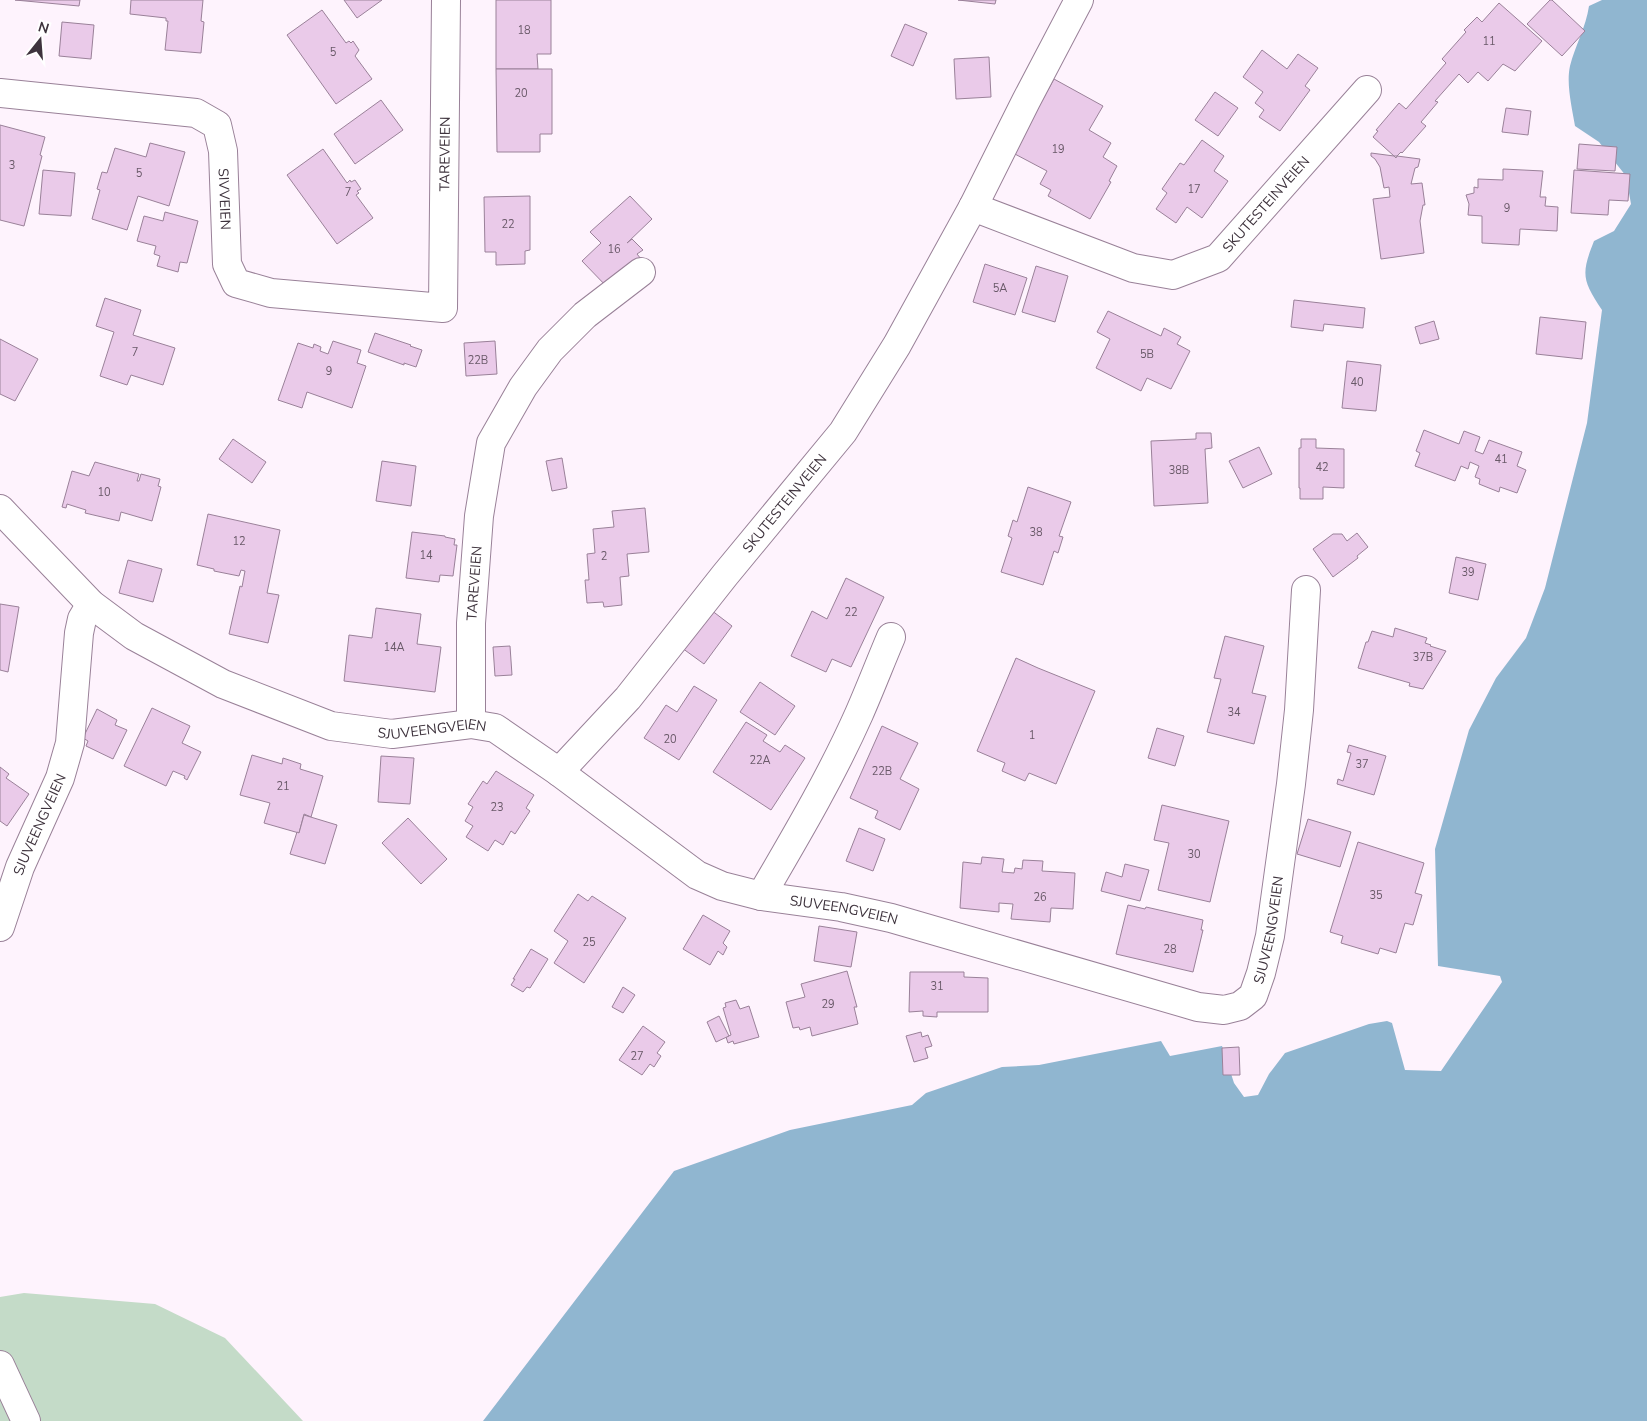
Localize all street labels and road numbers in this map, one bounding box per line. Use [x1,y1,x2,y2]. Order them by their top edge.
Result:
street label: TAREVEIEN [435,116,455,192]
street label: SKUTESTEINVEIEN [1218,152,1314,257]
street label: SIVVEIEN [214,168,235,230]
street label: SKUTESTEINVEIEN [738,450,831,557]
street label: TAREVEIEN [462,545,487,621]
street label: SJUVEENGVEIEN [376,715,488,744]
street label: SJUVEENGVEIEN [9,771,71,878]
street label: SJUVEENGVEIEN [1249,875,1288,987]
street label: SJUVEENGVEIEN [788,891,900,929]

